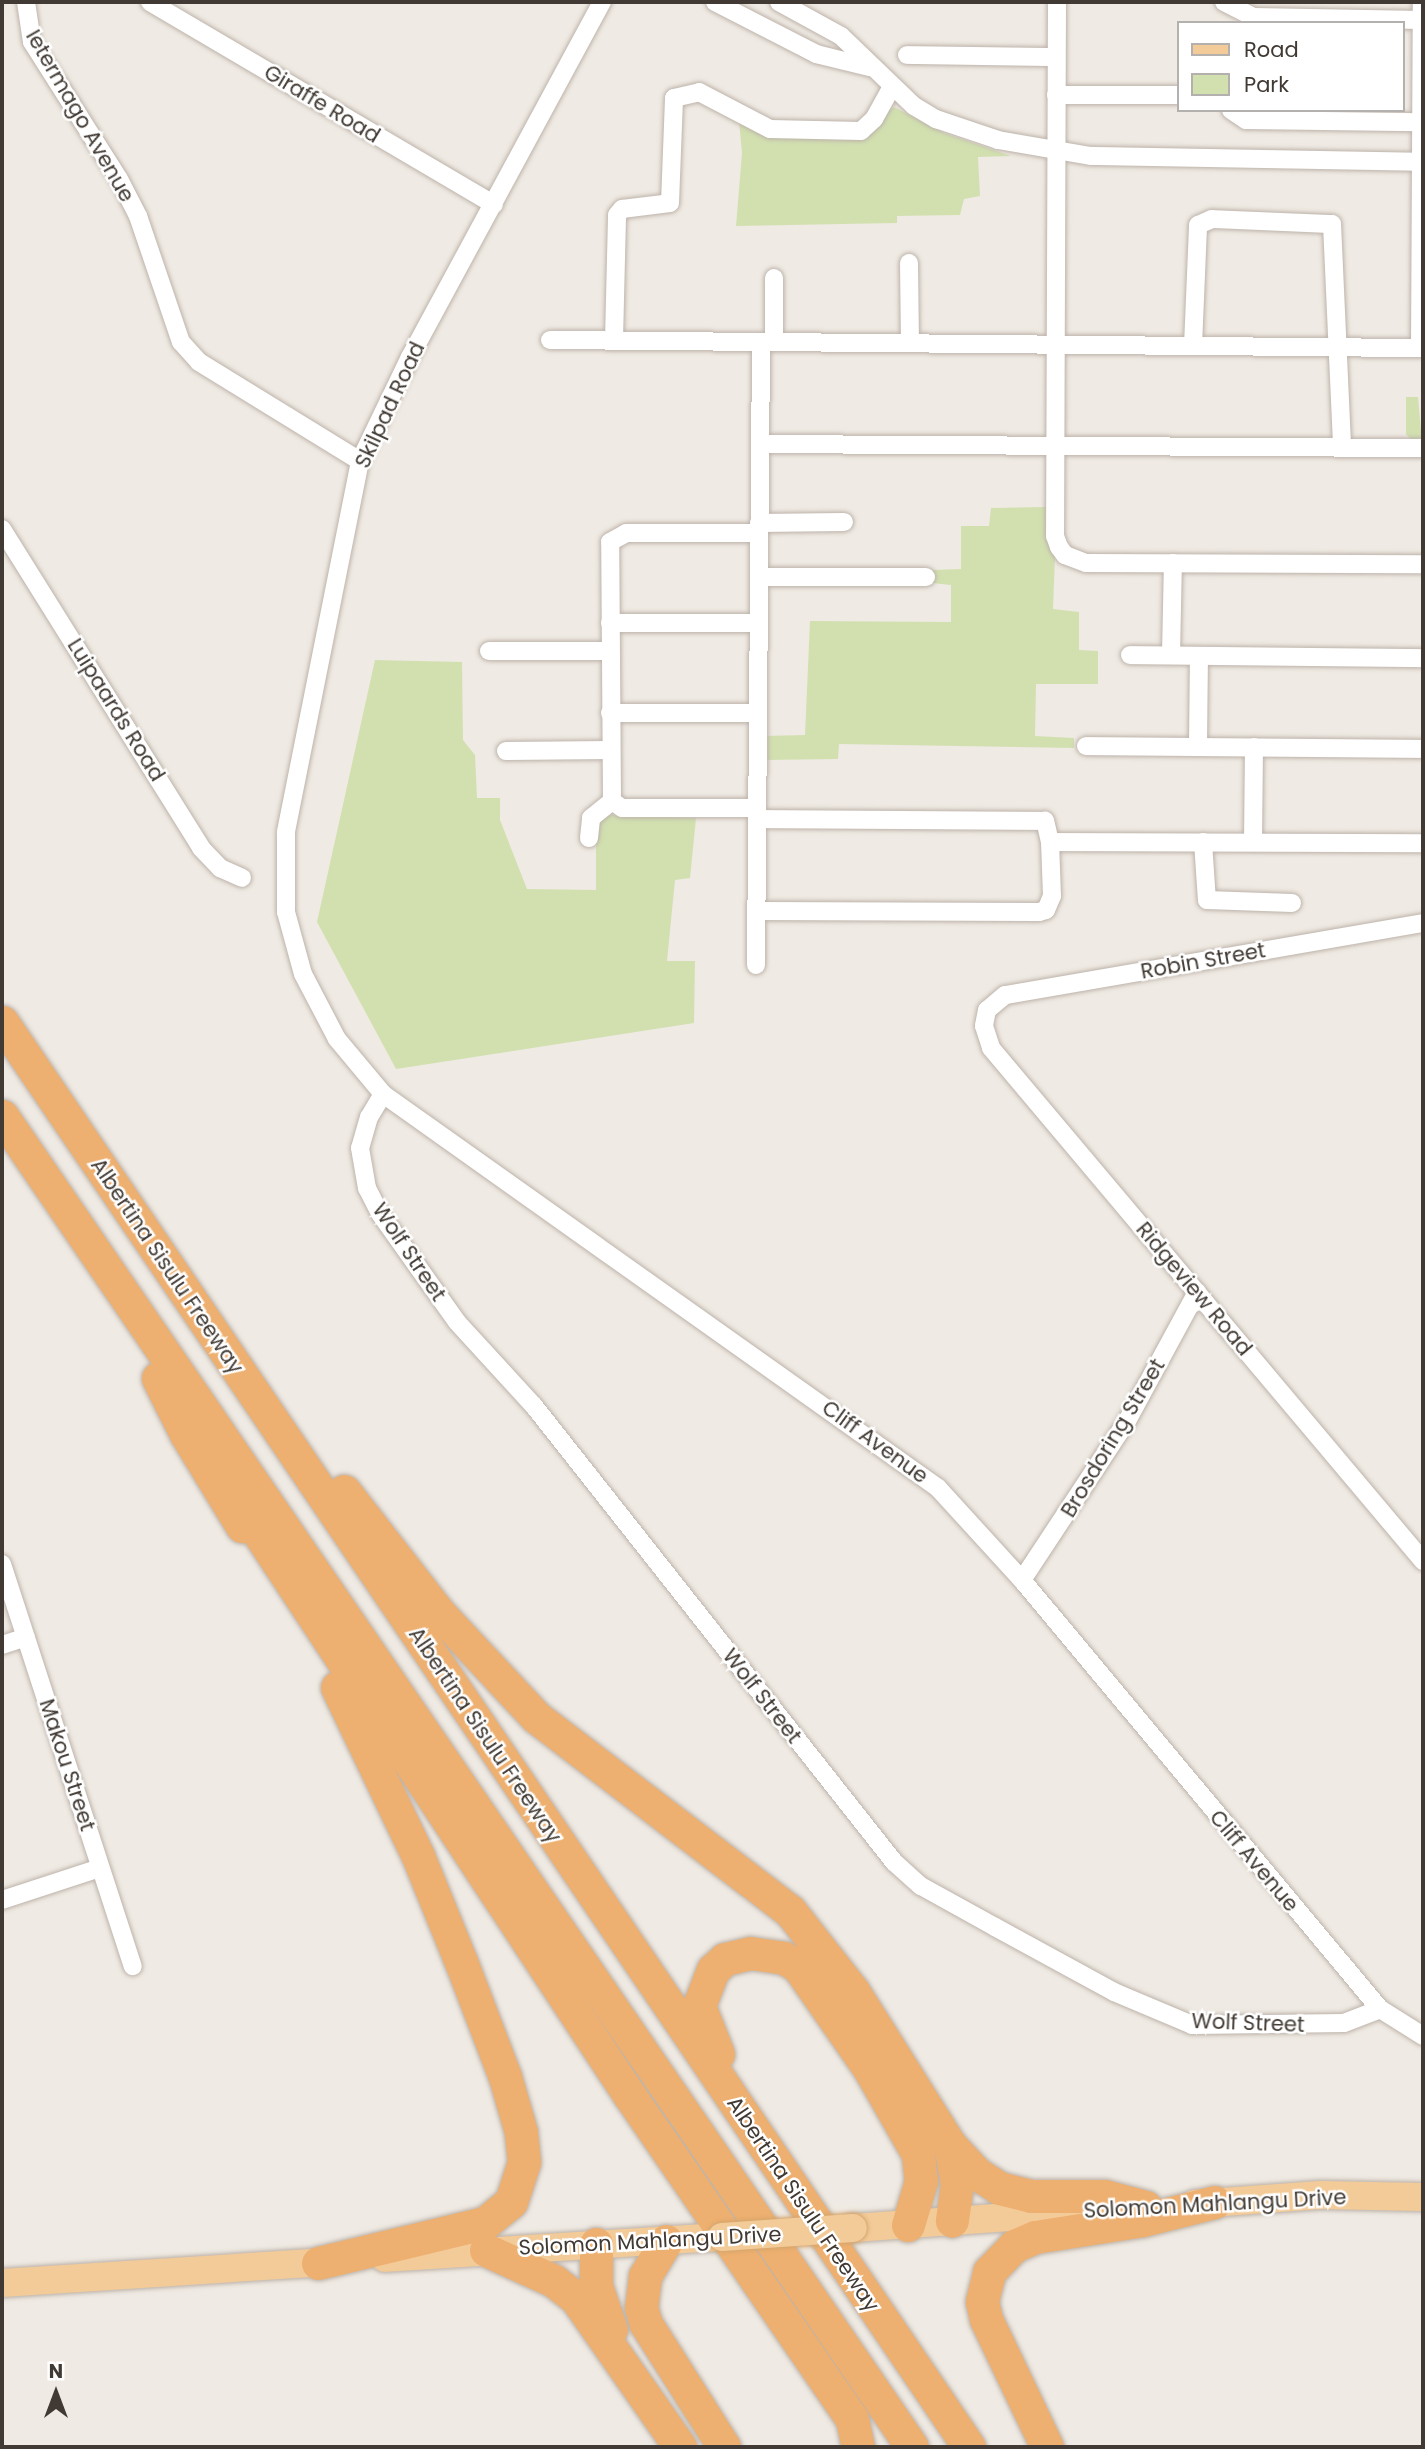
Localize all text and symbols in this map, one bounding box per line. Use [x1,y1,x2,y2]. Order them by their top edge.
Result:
legend [1176,21,1404,112]
street label: Ietermago Avenue [20,25,140,207]
text: Road [1244,35,1299,64]
street label: Giraffe Road [260,60,384,148]
text: Park [1244,70,1289,99]
street label: Skilpad Road [350,338,430,472]
street label: Luipaards Road [62,634,170,786]
street label: Robin Street [1139,938,1267,984]
street label: Albertina Sisulu Freeway [85,1154,249,1378]
street label: Wolf Street [367,1198,451,1306]
street label: Ridgeview Road [1131,1217,1257,1361]
street label: Brosdoring Street [1056,1354,1170,1522]
street label: Cliff Avenue [817,1395,933,1489]
street label: Albertina Sisulu Freeway [403,1623,567,1847]
street label: Wolf Street [717,1644,807,1748]
street label: Makou Street [34,1696,100,1834]
street label: Cliff Avenue [1204,1805,1304,1917]
street label: Wolf Street [1191,2008,1305,2038]
street label: Albertina Sisulu Freeway [721,2092,885,2316]
street label: Solomon Mahlangu Drive [1083,2185,1347,2223]
street label: Solomon Mahlangu Drive [518,2222,782,2260]
north arrow [21,2358,91,2428]
text: N [49,2358,63,2385]

